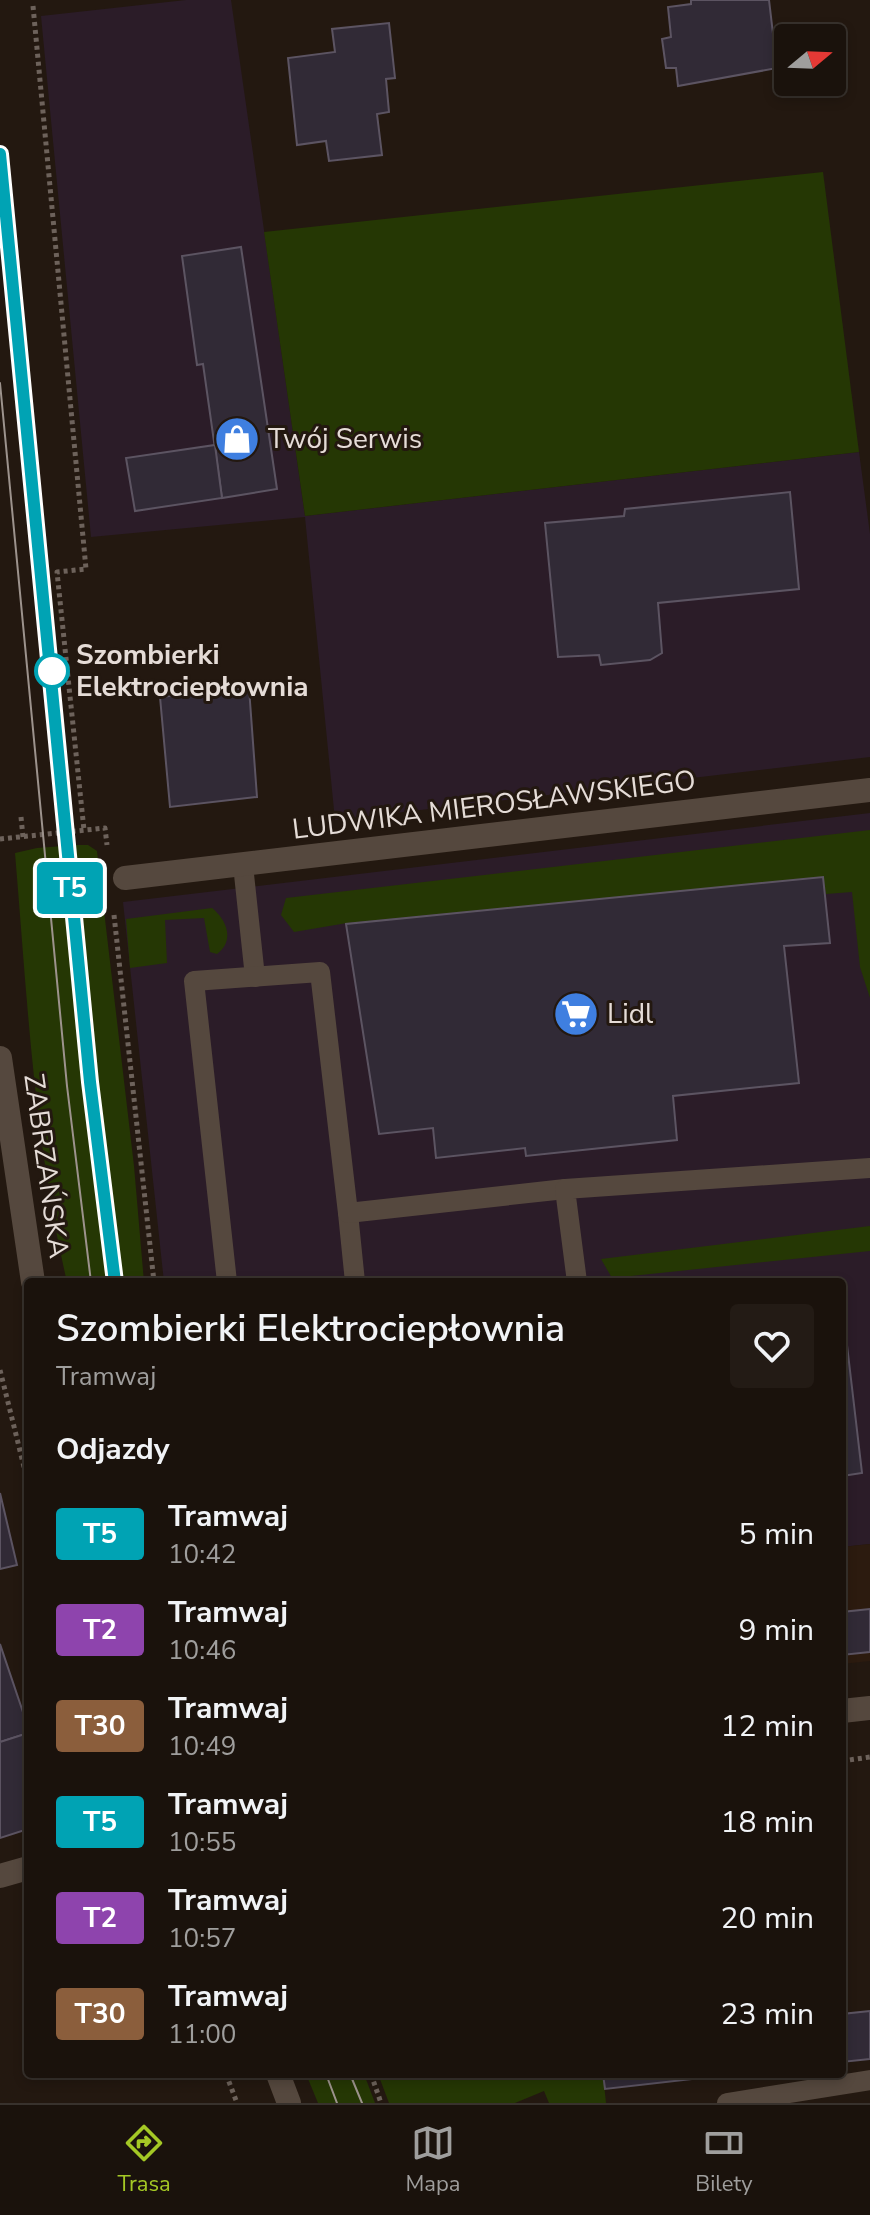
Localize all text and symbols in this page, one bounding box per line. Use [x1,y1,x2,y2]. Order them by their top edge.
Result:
north arrow [774,24,846,96]
map controls [774,24,846,96]
shop icon: Twój Serwis [213,415,261,463]
place label: Twój Serwis [268,420,422,458]
place label: Szombierki Elektrociepłownia [76,636,309,706]
marker: Szombierki Elektrociepłownia [35,654,69,688]
street label: LUDWIKA MIEROSŁAWSKIEGO [290,761,698,849]
line badge: T5 [34,862,106,914]
text: T5 [53,869,87,907]
supermarket icon: Lidl [552,990,600,1038]
place label: Lidl [607,995,654,1033]
street label: ZABRZAŃSKA [14,1071,78,1261]
text: Szombierki Elektrociepłownia [56,1303,565,1354]
button: heart [730,1304,814,1388]
text: Tramwaj [56,1359,156,1394]
text: Odjazdy [56,1429,169,1470]
text: Tramwaj [168,1496,288,1537]
text: 5 min [739,1514,814,1555]
text: T5 [83,1515,117,1553]
text: 10:42 [168,1537,236,1572]
text: Tramwaj [168,1592,288,1633]
text: 9 min [739,1610,814,1651]
text: T2 [83,1611,117,1649]
text: 10:46 [168,1633,236,1668]
text: Tramwaj [168,1688,288,1729]
text: 12 min [721,1706,814,1747]
text: T30 [75,1707,126,1745]
text: 10:49 [168,1729,236,1764]
text: Tramwaj [168,1784,288,1825]
text: 18 min [721,1802,814,1843]
text: T5 [83,1803,117,1841]
text: 10:55 [168,1825,236,1860]
text: Tramwaj [168,1880,288,1921]
text: 20 min [721,1898,814,1939]
text: T2 [83,1899,117,1937]
text: 10:57 [168,1921,236,1956]
text: Tramwaj [168,1976,288,2017]
text: 23 min [721,1994,814,2035]
text: T30 [75,1995,126,2033]
text: 11:00 [168,2017,236,2052]
tab: Trasa [117,2121,171,2199]
tab: Mapa [406,2121,460,2199]
tab: Bilety [695,2121,753,2199]

